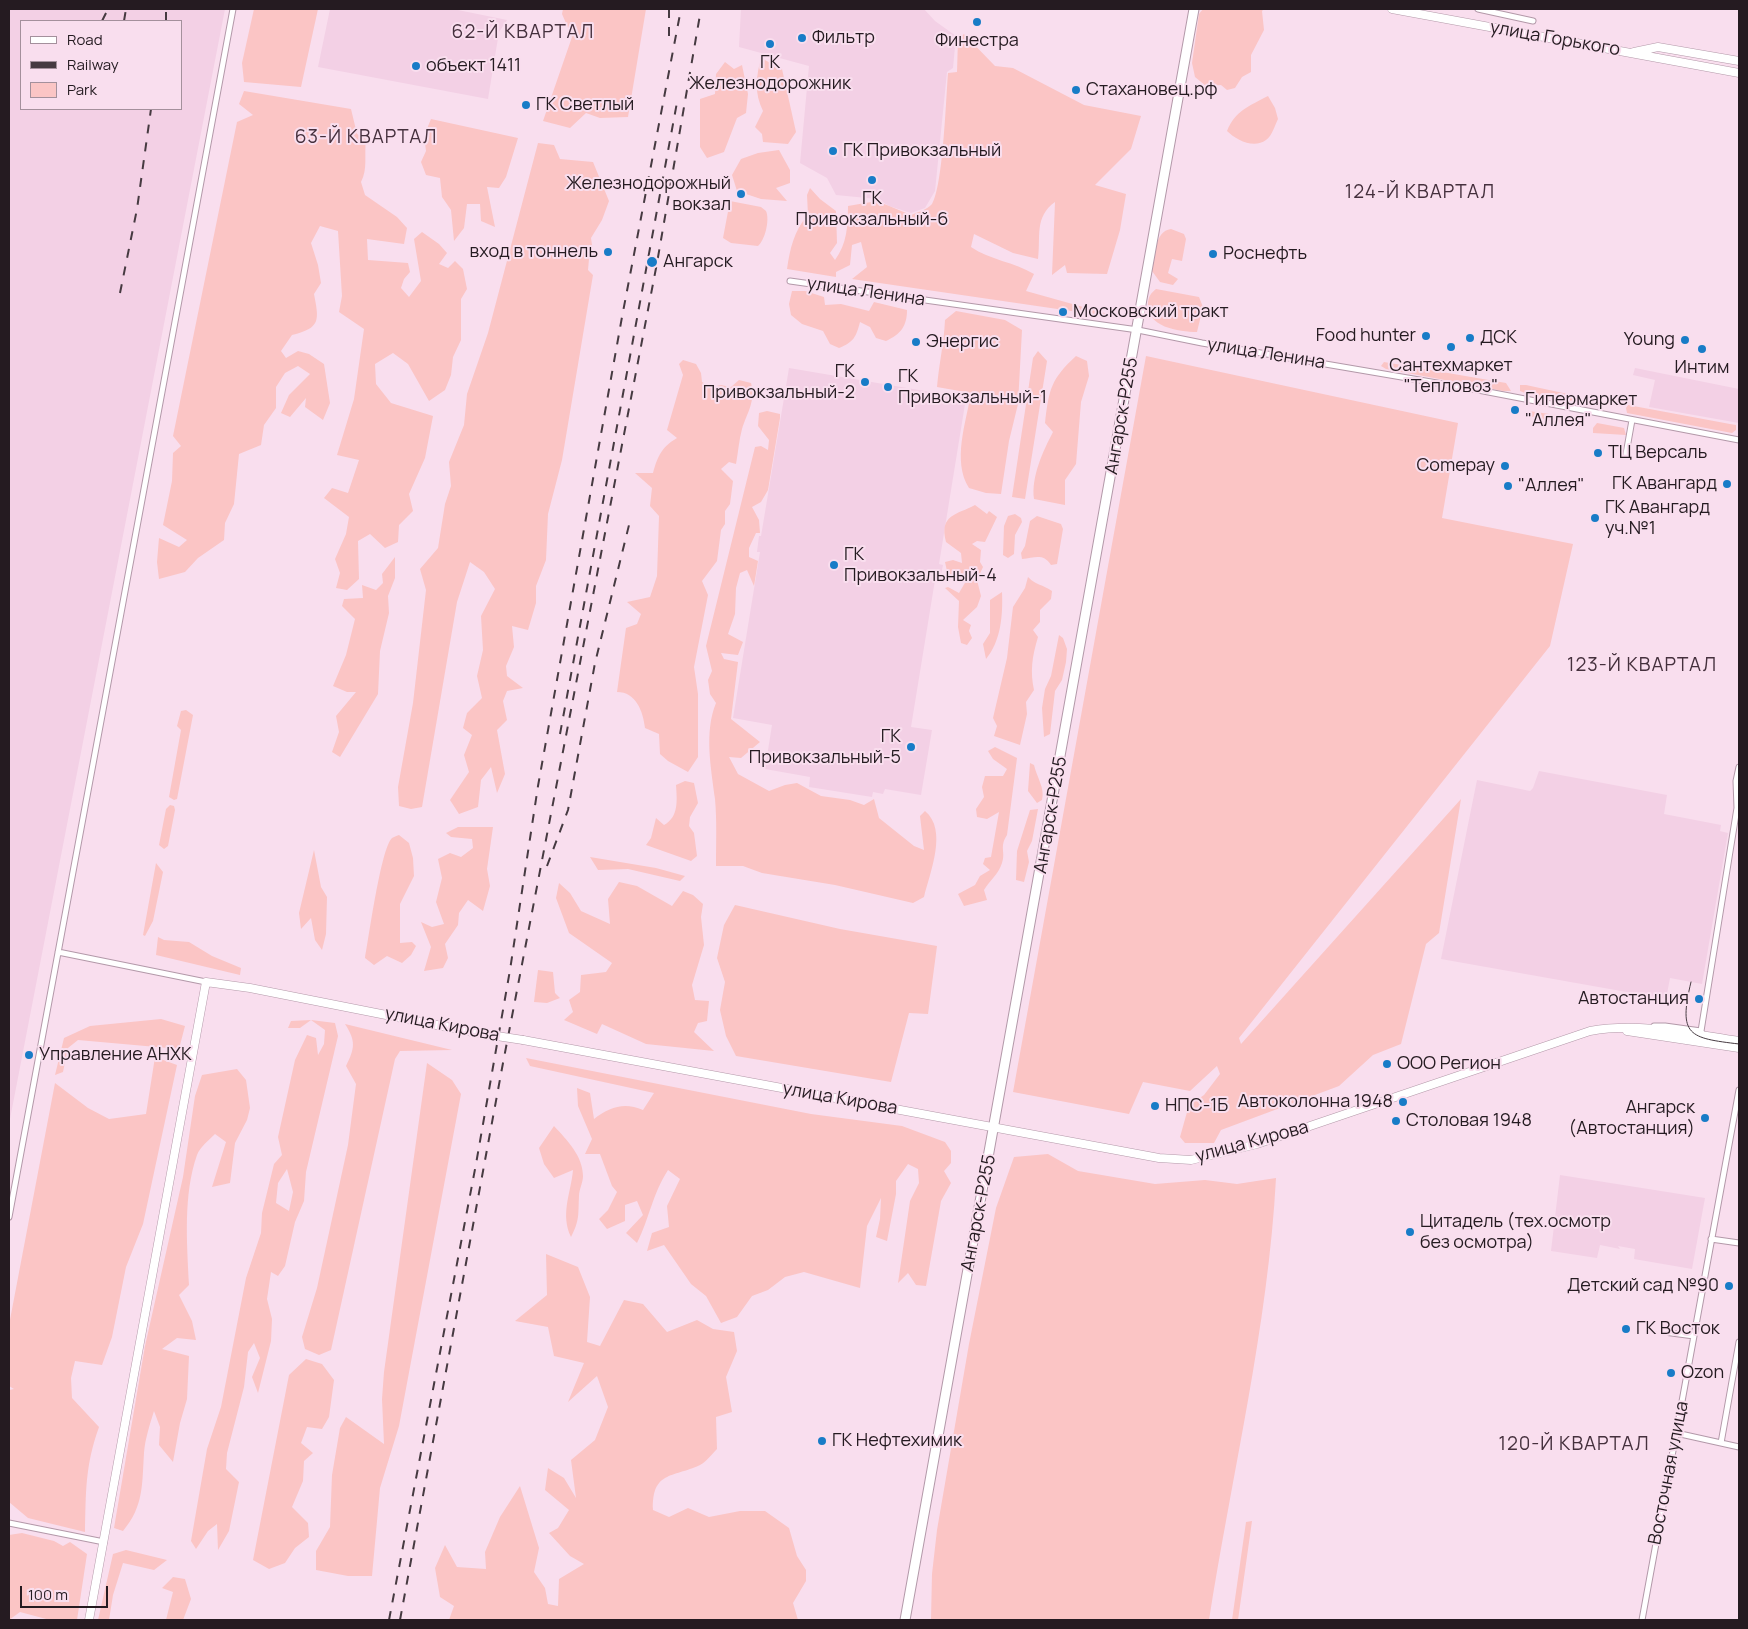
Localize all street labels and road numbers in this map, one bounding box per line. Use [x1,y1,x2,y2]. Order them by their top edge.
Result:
street label: улица Горького [1488,17,1622,61]
street label: улица Ленина [806,273,926,311]
street label: улица Ленина [1206,334,1326,374]
street label: Ангарск-Р255 [1101,356,1143,476]
street label: Ангарск-Р255 [1030,755,1072,875]
street label: улица Кирова [383,1003,501,1047]
street label: улица Кирова [781,1078,899,1120]
street label: улица Кирова [1193,1117,1311,1167]
street label: Ангарск-Р255 [957,1153,1001,1273]
street label: Восточная улица [1644,1399,1694,1547]

